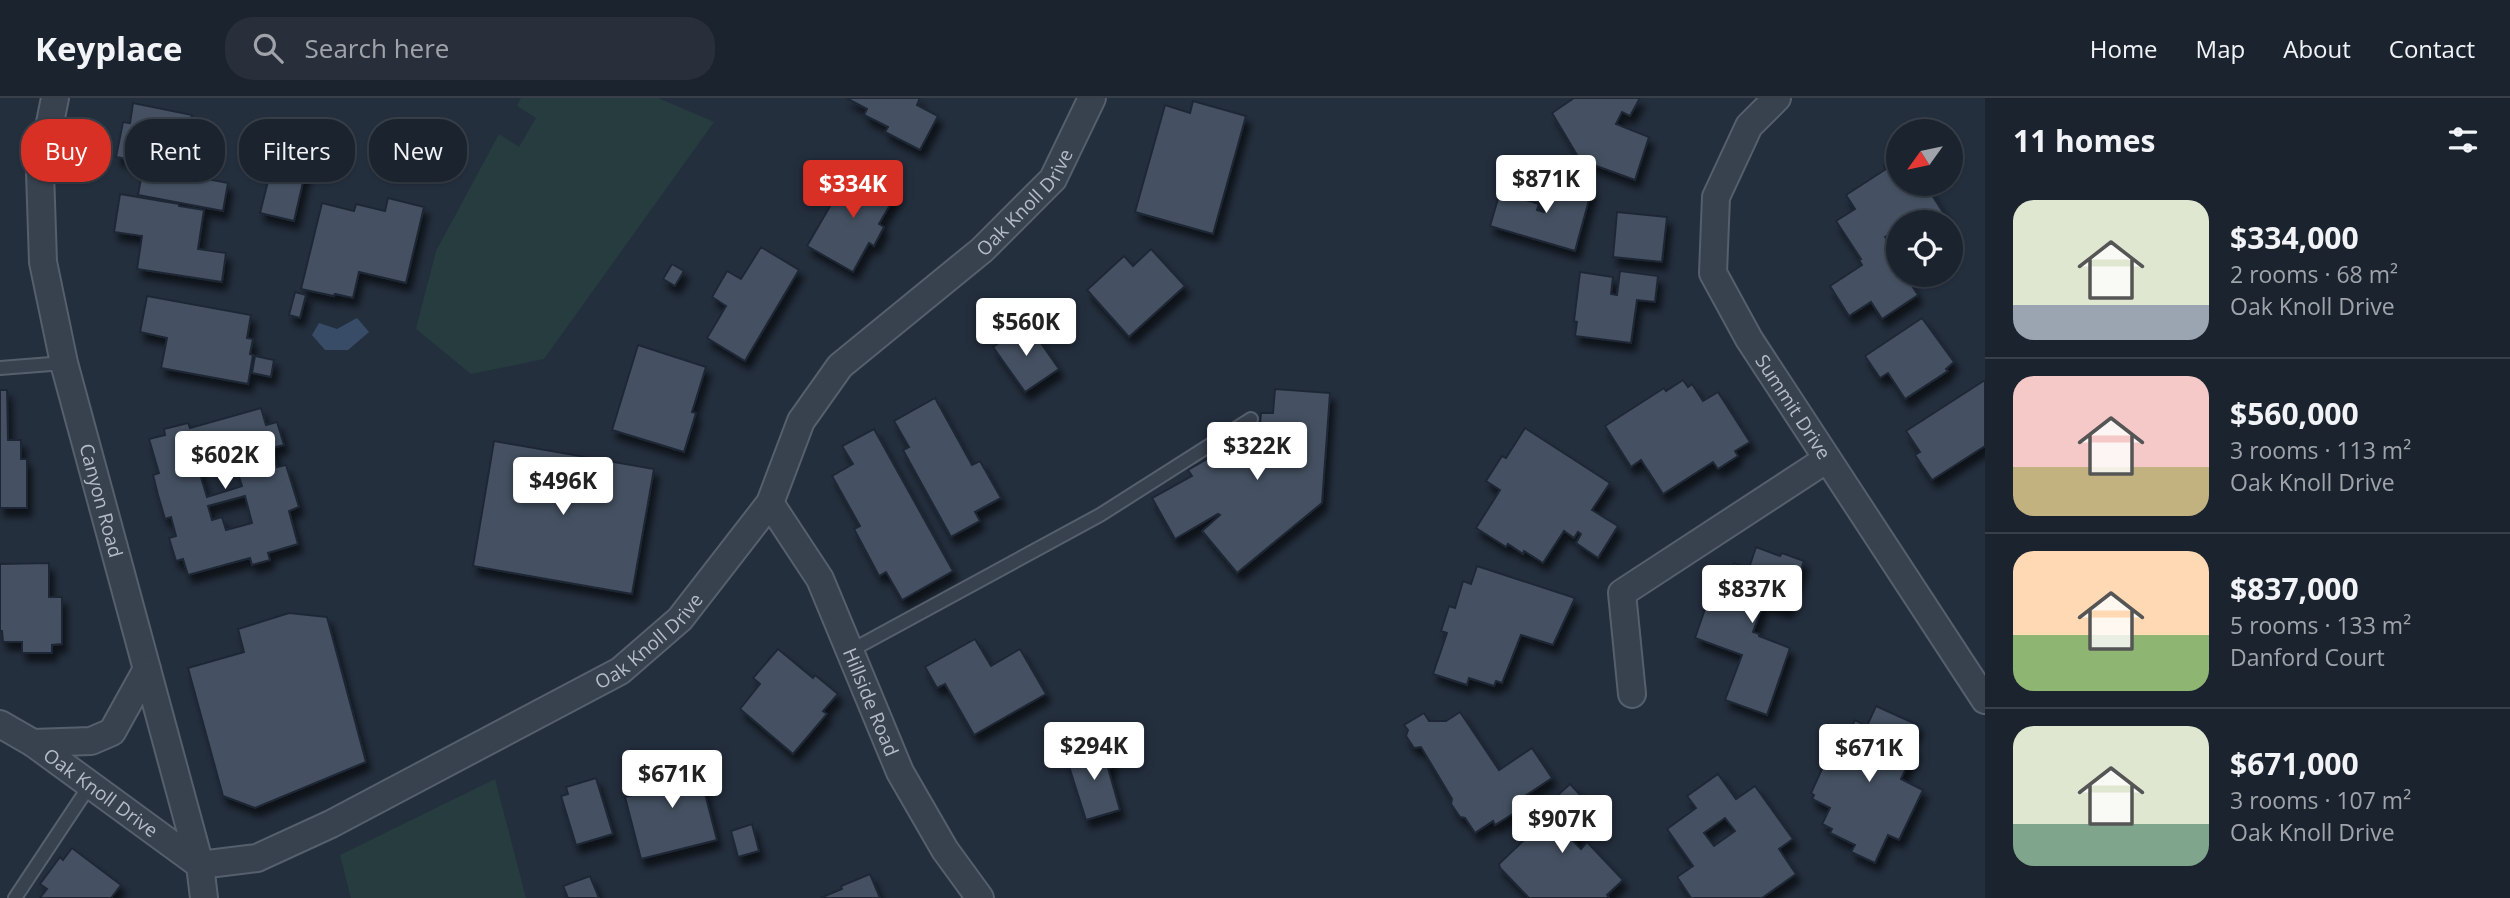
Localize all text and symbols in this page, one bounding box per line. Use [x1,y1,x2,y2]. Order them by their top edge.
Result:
search box [225,17,715,80]
text: Keyplace [35,26,183,71]
icon: search [249,29,287,67]
text: Search here [305,30,449,66]
text: Home [2090,32,2158,65]
text: Map [2196,32,2245,65]
text: About [2283,32,2351,65]
text: Contact [2389,32,2475,65]
chip: Buy [21,119,111,182]
chip: Rent [125,119,225,182]
chip: Filters [239,119,355,182]
chip: New [369,119,467,182]
north arrow [1886,119,1964,196]
map controls [1886,119,1963,287]
text: 11 homes [2013,120,2156,161]
icon: filters [2444,121,2482,159]
street label: Oak Knoll Drive [970,144,1079,262]
pin: $871K [1497,156,1595,215]
pin: $334K [804,160,902,220]
text: $871K [1512,162,1580,194]
text: $334K [819,167,887,199]
button: locate [1886,210,1963,287]
text: $334,000 [2230,217,2359,258]
icon: home [2069,228,2153,312]
text: 2 rooms · 68 m² [2230,258,2398,290]
text: Oak Knoll Drive [2230,290,2395,322]
pin: $560K [977,299,1075,358]
text: $560K [992,305,1060,337]
street label: Summit Drive [1749,349,1837,464]
text: $560,000 [2230,393,2359,434]
icon: home [2069,404,2153,488]
pin: $322K [1208,422,1306,482]
text: $322K [1223,429,1291,461]
pin: $602K [176,432,274,491]
text: 3 rooms · 113 m² [2230,434,2411,466]
text: $602K [191,438,259,470]
street label: Canyon Road [73,440,129,560]
pin: $496K [514,458,612,517]
text: $496K [529,464,597,496]
text: Oak Knoll Drive [2230,466,2395,498]
pin: $837K [1703,566,1801,625]
text: $837,000 [2230,568,2359,609]
text: $837K [1718,572,1786,604]
icon: home [2069,579,2153,663]
street label: Oak Knoll Drive [590,587,709,695]
text: 5 rooms · 133 m² [2230,609,2411,641]
text: Danford Court [2230,641,2385,673]
street label: Hillside Road [837,644,905,760]
pin: $294K [1045,722,1143,782]
pin: $671K [1820,724,1918,784]
text: $294K [1060,729,1128,761]
text: $671K [1835,731,1903,763]
street label: Oak Knoll Drive [38,742,163,843]
text: $671,000 [2230,743,2359,784]
pin: $671K [623,750,721,810]
icon: home [2069,754,2153,838]
text: $671K [638,757,706,789]
text: 3 rooms · 107 m² [2230,784,2411,816]
pin: $907K [1513,796,1611,855]
text: $907K [1528,802,1596,834]
text: Oak Knoll Drive [2230,816,2395,848]

